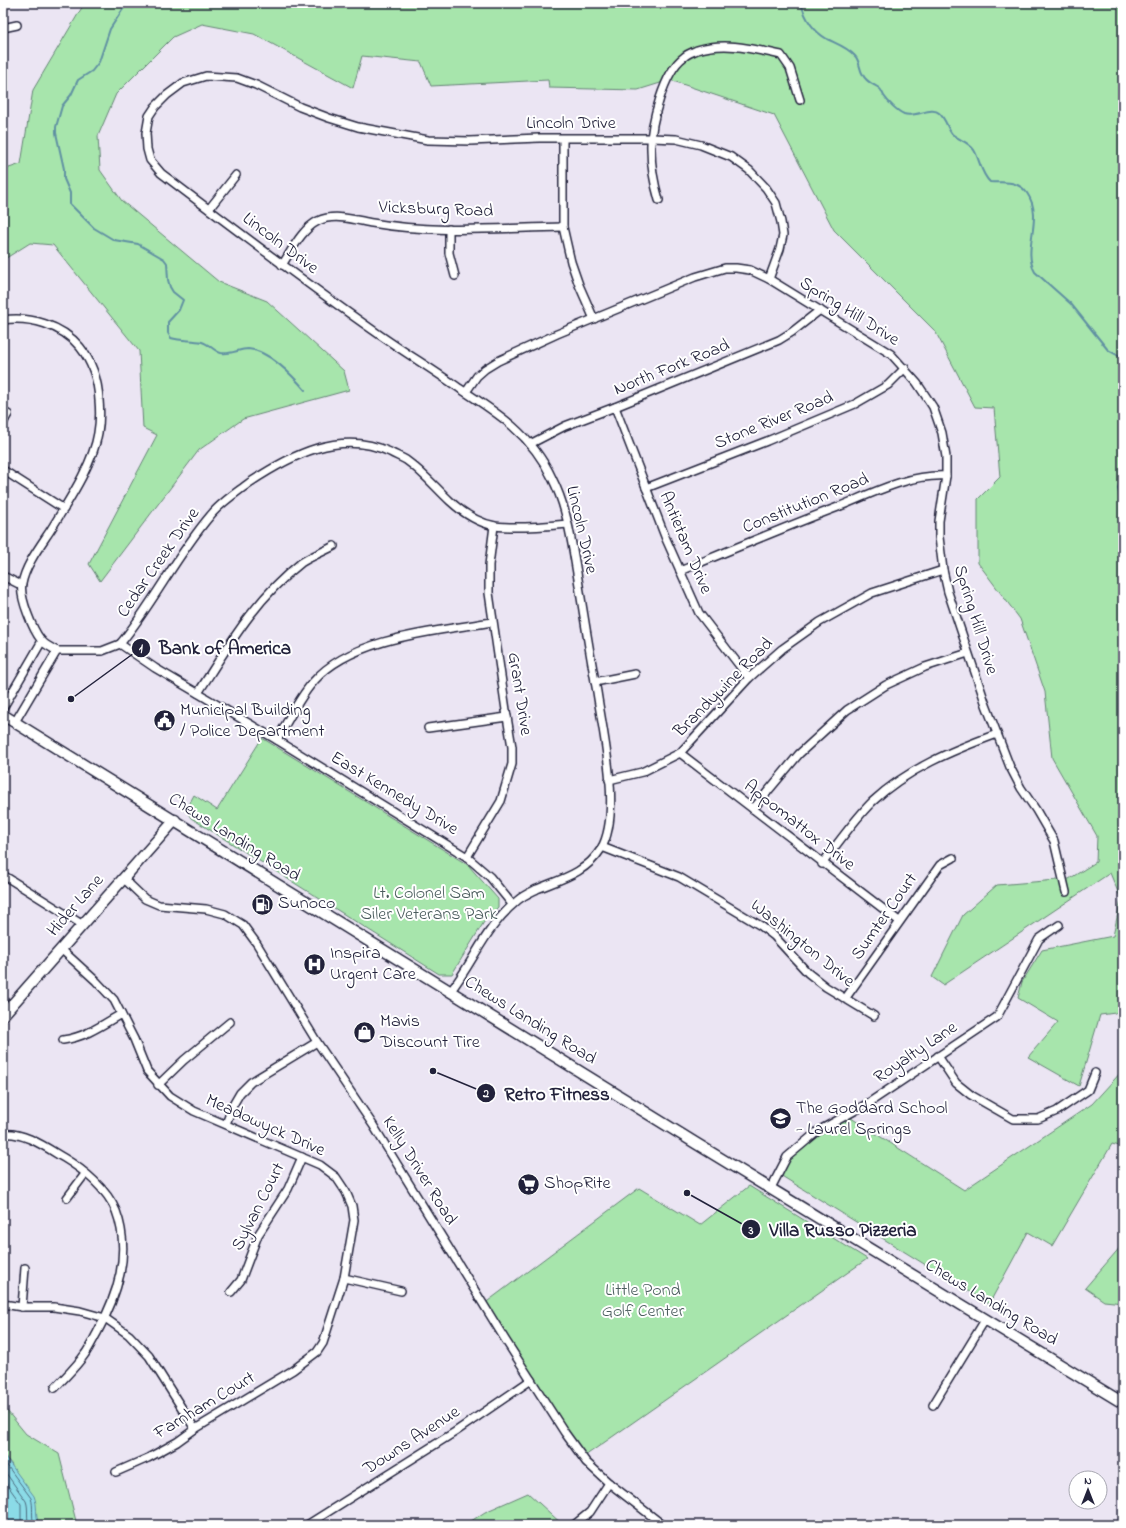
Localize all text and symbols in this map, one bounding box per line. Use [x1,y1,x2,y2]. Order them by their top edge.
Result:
street label: Lincoln Drive [526,111,617,137]
street label: Vicksburg Road [377,195,494,226]
street label: Lincoln Drive [236,207,324,282]
street label: Spring Hill Drive [793,271,905,354]
street label: North Fork Road [610,333,734,403]
street label: Stone River Road [711,385,837,457]
street label: Constitution Road [739,467,873,541]
street label: Lincoln Drive [558,483,604,577]
street label: Antietam Drive [652,488,719,599]
street label: Cedar Creek Drive [111,502,207,623]
street label: Spring Hill Drive [945,562,1004,679]
callout: Bank of America [131,632,299,663]
street label: Brandywine Road [667,632,780,745]
text: Bank of America [158,636,291,663]
text: 1 [139,640,143,658]
street label: Grant Drive [500,651,539,738]
place label: Municipal Building / Police Department [180,698,324,745]
public building icon: Municipal Building / Police Department [151,708,177,734]
street label: East Kennedy Drive [325,745,464,843]
street label: Appomattox Drive [738,774,861,878]
street label: Chews Landing Road [162,787,305,890]
street label: Hider Lane [41,868,111,943]
street label: Sumter Court [845,868,925,966]
park label: Lt. Colonel Sam Siler Veterans Park [361,881,498,928]
fuel station icon: Sunoco [249,891,275,917]
place label: Sunoco [278,891,335,917]
street label: Washington Drive [743,894,861,996]
place label: Inspira Urgent Care [330,941,417,989]
hospital icon: Inspira Urgent Care [302,951,328,977]
street label: Chews Landing Road [458,970,601,1073]
place label: Mavis Discount Tire [379,1009,481,1056]
street label: Royalty Lane [869,1015,964,1091]
shop icon: Mavis Discount Tire [352,1019,378,1045]
callout: Retro Fitness [476,1078,618,1109]
text: Retro Fitness [504,1082,610,1109]
text: 2 [482,1085,489,1103]
street label: Meadowyck Drive [201,1088,330,1164]
place label: The Goddard School - Laurel Springs [796,1096,948,1144]
school or university icon: The Goddard School - Laurel Springs [767,1106,793,1132]
street label: Kelly Driver Road [375,1111,463,1231]
street label: Sylvan Court [226,1158,292,1256]
supermarket icon: ShopRite [515,1171,541,1197]
place label: ShopRite [544,1171,611,1197]
callout: Villa Russo Pizzeria [741,1214,925,1245]
text: Villa Russo Pizzeria [768,1218,917,1245]
text: 3 [748,1222,754,1240]
street label: Chews Landing Road [919,1253,1062,1354]
park label: Little Pond Golf Center [602,1278,685,1325]
street label: Farnham Court [149,1366,260,1447]
street label: Downs Avenue [358,1399,466,1483]
north arrow [1068,1470,1108,1510]
text: N [1084,1473,1092,1489]

